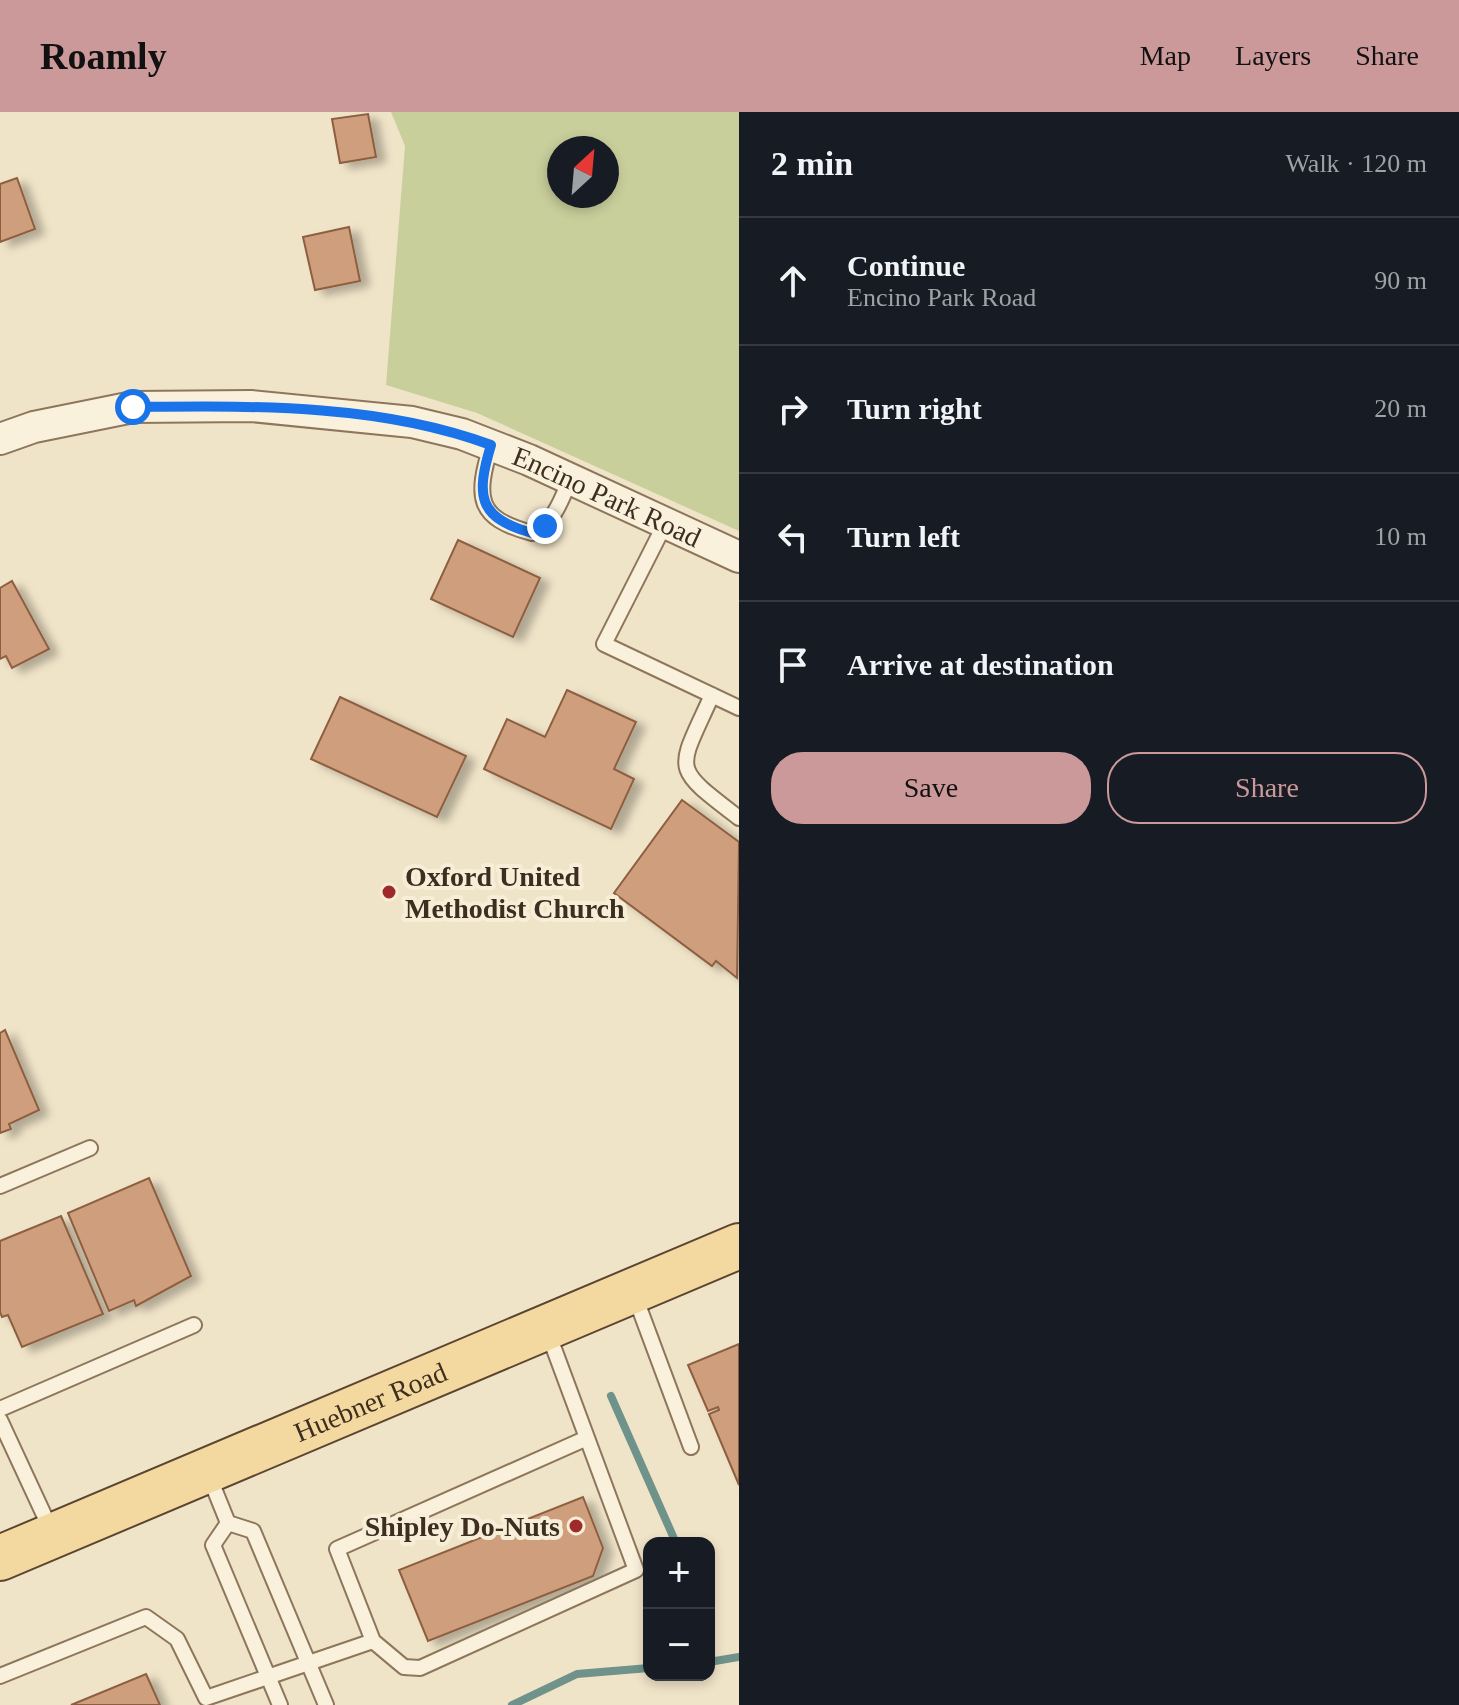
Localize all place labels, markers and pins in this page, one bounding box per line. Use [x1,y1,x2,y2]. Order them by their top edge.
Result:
place label: Oxford United Methodist Church [405,861,625,924]
marker: Oxford United Methodist Church [380,883,398,901]
place label: Shipley Do-Nuts [365,1511,560,1542]
marker: Shipley Do-Nuts [567,1517,585,1535]

